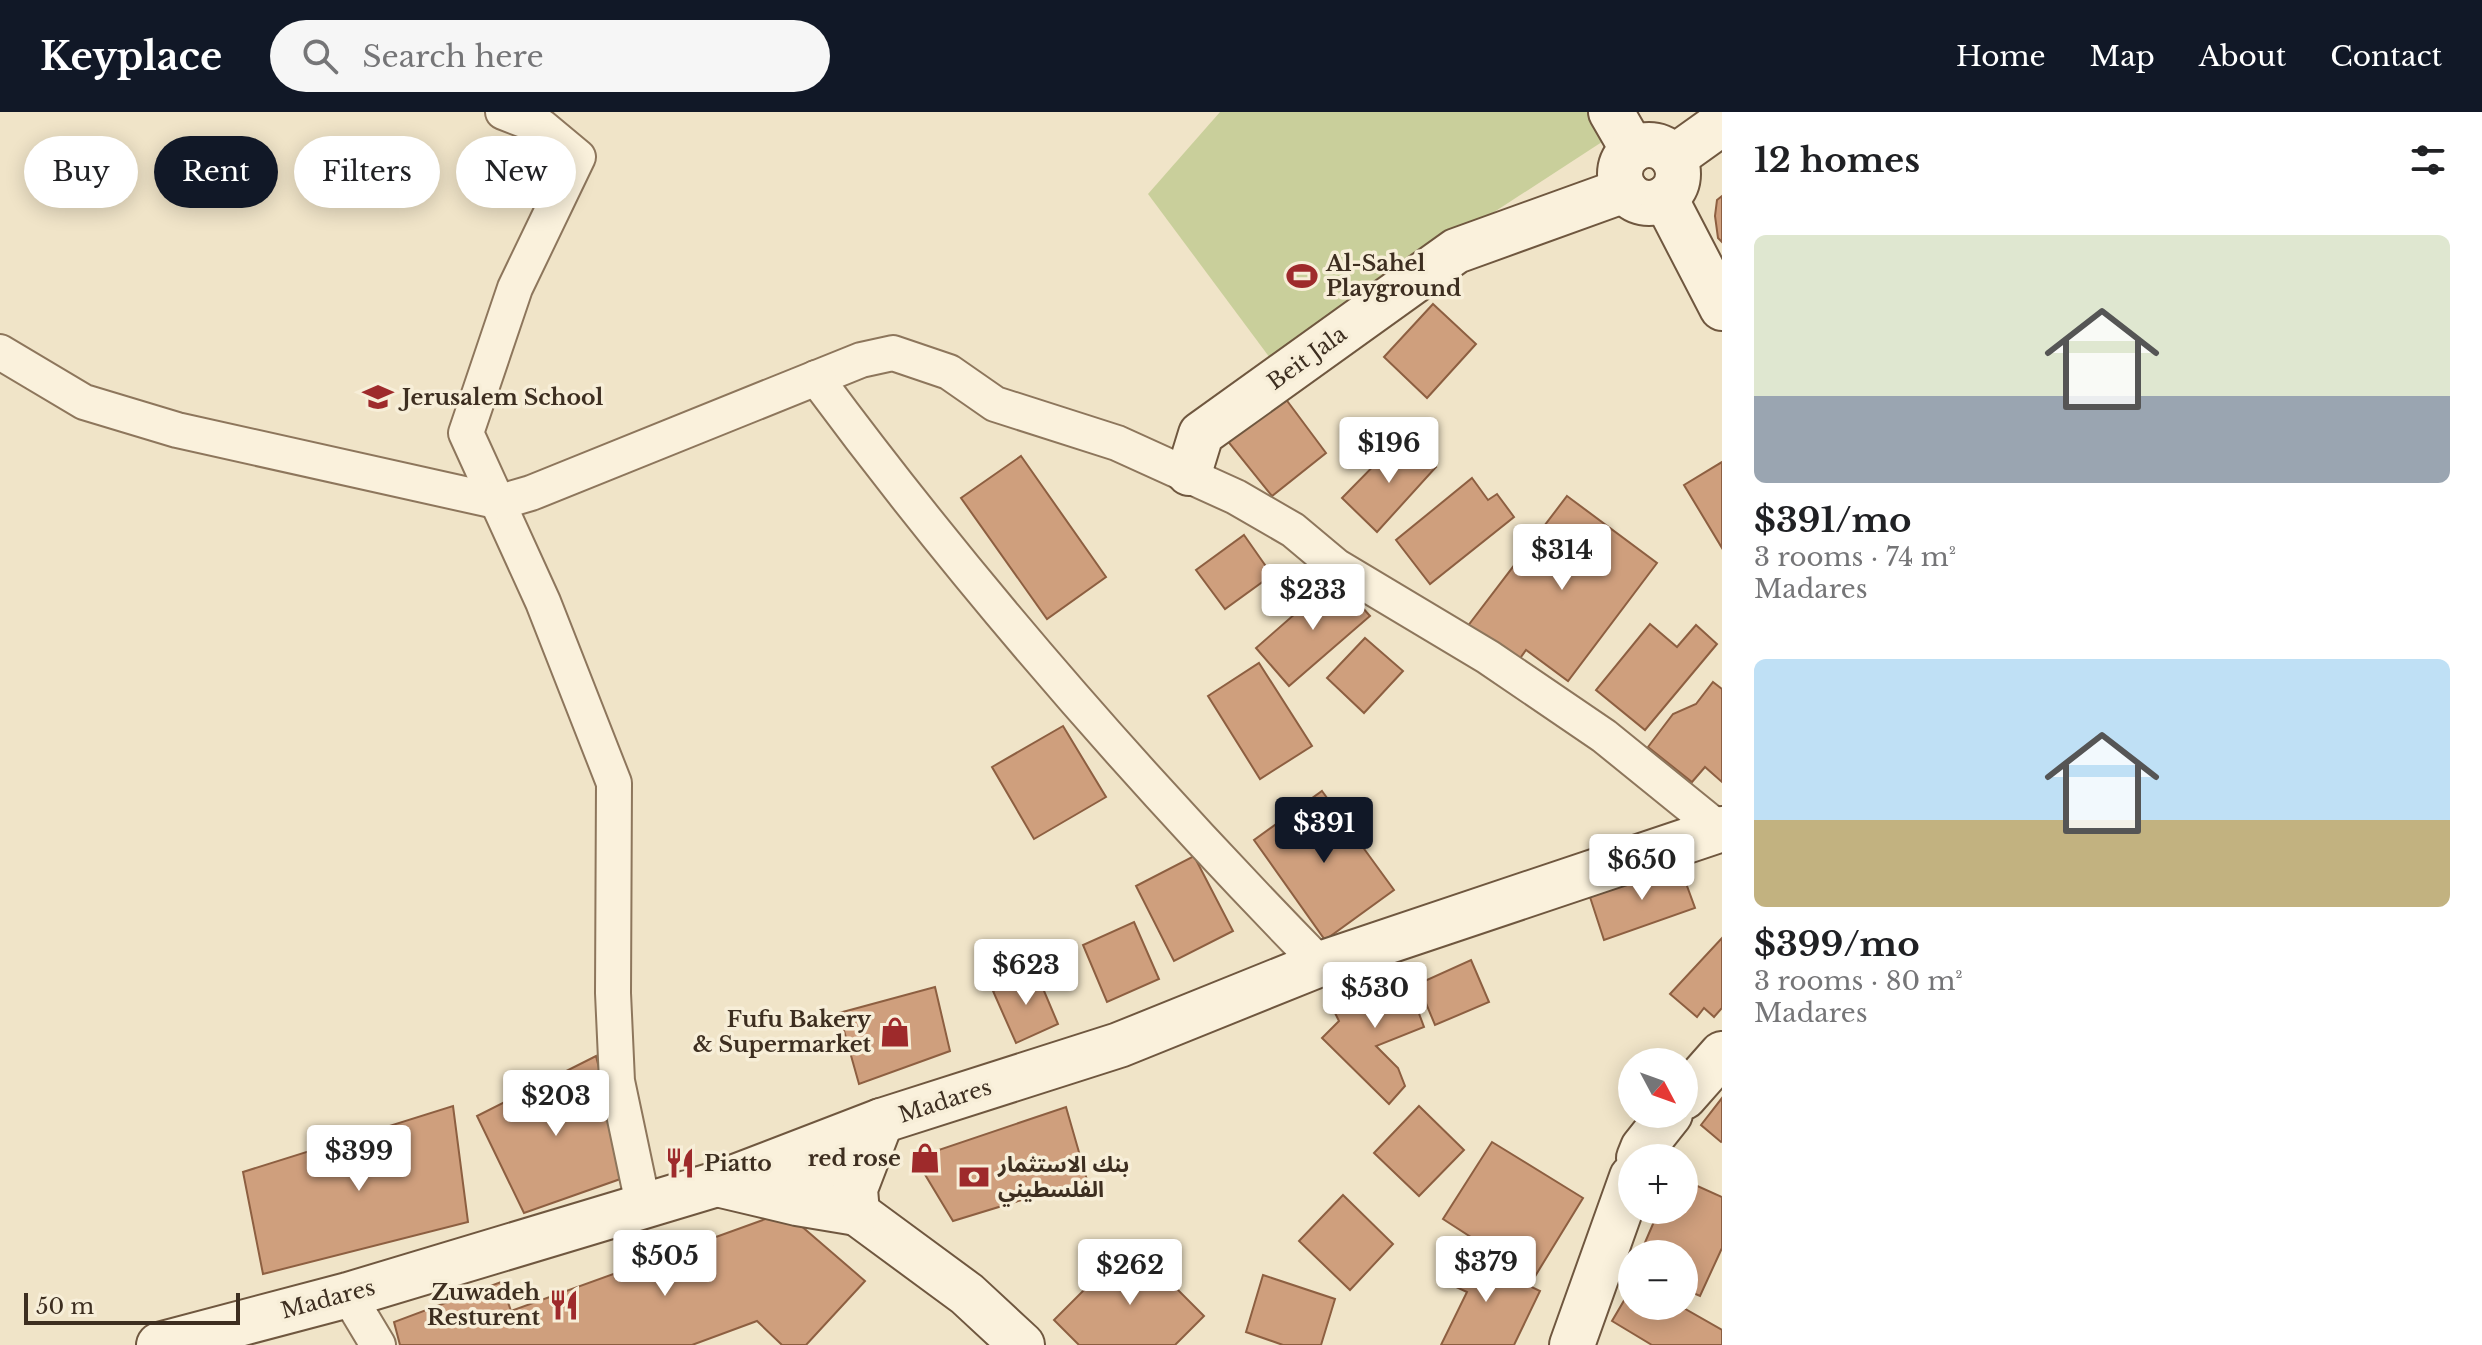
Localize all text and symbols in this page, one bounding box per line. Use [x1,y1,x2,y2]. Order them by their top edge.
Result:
search box [270,20,830,92]
text: Keyplace [40,33,222,80]
icon: search [298,34,342,78]
text: Search here [362,38,544,75]
text: Home [1956,39,2046,74]
text: Map [2090,39,2155,74]
text: About [2199,39,2286,74]
text: Contact [2330,39,2442,74]
chip: Buy [24,136,138,208]
chip: Rent [154,136,278,208]
chip: Filters [294,136,440,208]
chip: New [456,136,576,208]
icon: filters [2406,138,2450,182]
text: 12 homes [1754,139,1920,181]
place label: Al-Sahel Playground [1325,250,1461,302]
sports icon: Al-Sahel Playground [1285,259,1319,293]
icon: home [2030,287,2174,431]
street label: Beit Jala [1262,320,1352,396]
school or university icon: Jerusalem School [361,380,395,414]
place label: Jerusalem School [398,384,603,411]
pin: $196 [1342,417,1436,485]
text: $196 [1357,427,1421,459]
text: $391/mo [1754,499,1912,541]
pin: $314 [1515,524,1609,592]
text: $314 [1531,534,1593,566]
text: 3 rooms · 74 m² [1754,541,1956,573]
pin: $233 [1266,564,1360,632]
text: Madares [1754,573,1868,605]
text: $233 [1280,574,1346,606]
icon: home [2030,711,2174,855]
pin: $391 [1277,797,1371,865]
text: $391 [1293,807,1355,839]
pin: $650 [1595,834,1689,902]
text: $650 [1607,844,1677,876]
text: $399/mo [1754,923,1920,965]
pin: $623 [979,939,1073,1007]
text: $623 [992,949,1060,981]
pin: $530 [1328,962,1422,1030]
text: 3 rooms · 80 m² [1754,965,1963,997]
text: $530 [1341,972,1409,1004]
text: Madares [1754,997,1868,1029]
place label: Fufu Bakery & Supermarket [693,1006,872,1058]
shop icon: Fufu Bakery & Supermarket [878,1015,912,1049]
north arrow [1618,1048,1698,1128]
map controls [1618,1048,1698,1320]
pin: $203 [509,1070,603,1138]
street label: Madares [895,1073,995,1129]
text: $203 [521,1080,591,1112]
pin: $399 [312,1125,406,1193]
text: $399 [325,1135,393,1167]
shop icon: red rose [908,1141,942,1175]
button: + [1618,1144,1698,1224]
place label: red rose [808,1145,901,1172]
restaurant icon: Piatto [663,1146,697,1180]
place label: Piatto [704,1150,772,1177]
place label: بنك الاستثمار الفلسطيني [997,1151,1129,1207]
bank icon: بنك الاستثمار الفلسطيني [957,1160,991,1194]
pin: $505 [618,1230,712,1298]
pin: $379 [1439,1236,1533,1304]
pin: $262 [1083,1239,1177,1307]
text: $505 [631,1240,699,1272]
button: − [1618,1240,1698,1320]
text: $379 [1454,1246,1518,1278]
text: $262 [1096,1249,1164,1281]
street label: Madares [278,1274,378,1324]
place label: Zuwadeh Resturent [427,1279,541,1331]
restaurant icon: Zuwadeh Resturent [547,1288,581,1322]
scale bar [24,1289,240,1325]
text: 50 m [36,1293,94,1320]

